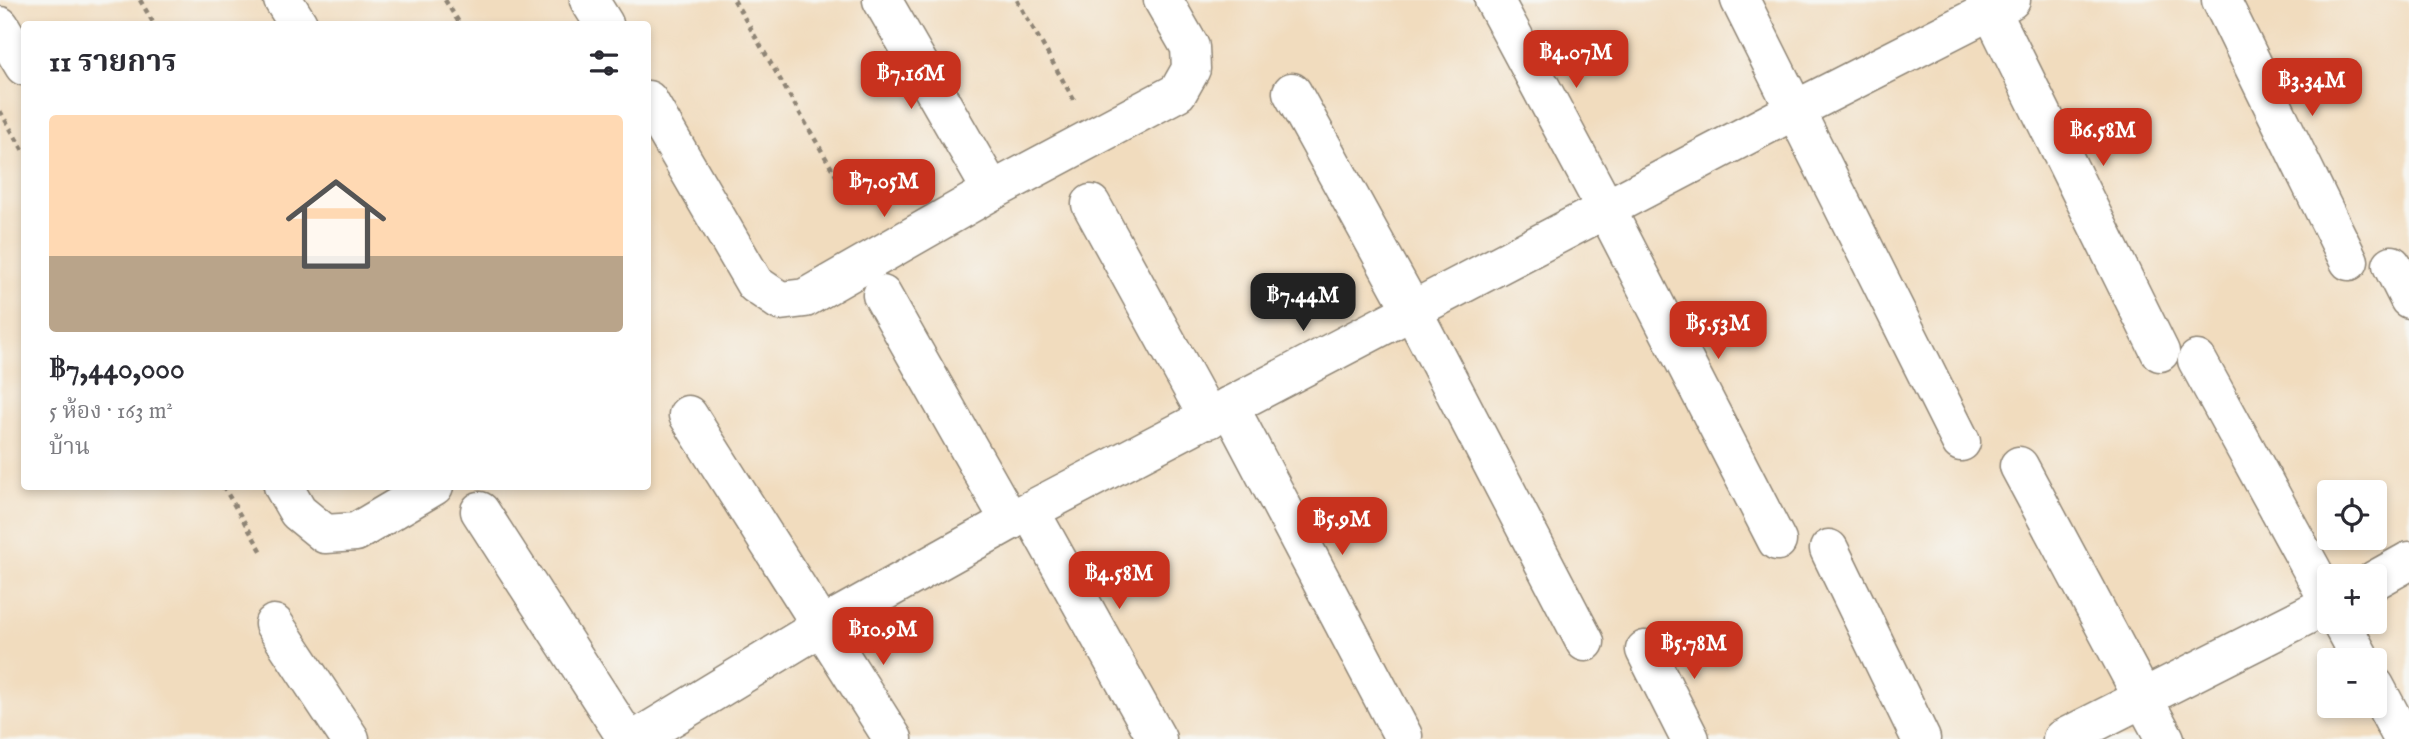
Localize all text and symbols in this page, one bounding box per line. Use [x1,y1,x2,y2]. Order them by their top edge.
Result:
pin: ฿4.07M [1519,31,1633,90]
text: ฿4.07M [1539,38,1613,67]
text: 11 รายการ [49,44,177,82]
icon: filters [585,44,623,82]
pin: ฿7.16M [854,52,968,111]
pin: ฿3.34M [2255,58,2369,118]
text: ฿7.16M [877,59,945,88]
text: ฿3.34M [2278,66,2346,95]
pin: ฿6.58M [2046,108,2160,168]
text: ฿6.58M [2070,116,2136,145]
pin: ฿7.05M [827,160,941,219]
icon: home [273,161,399,287]
text: ฿7.05M [849,167,919,196]
pin: ฿7.44M [1246,274,1360,333]
text: ฿7.44M [1267,281,1339,310]
pin: ฿5.53M [1661,302,1775,361]
text: ฿5.53M [1686,309,1750,338]
text: ฿7,440,000 [49,351,185,389]
text: 5 ห้อง · 163 m² [49,397,173,426]
text: บ้าน [49,433,90,462]
map controls [2317,480,2387,718]
button: locate [2317,480,2387,550]
pin: ฿5.9M [1293,498,1391,557]
text: ฿5.9M [1313,505,1371,534]
pin: ฿4.58M [1062,552,1176,611]
text: ฿4.58M [1085,559,1153,588]
button: + [2317,564,2387,634]
pin: ฿10.9M [826,608,940,667]
text: ฿10.9M [848,615,918,644]
pin: ฿5.78M [1637,622,1751,681]
text: ฿5.78M [1661,629,1727,658]
button: − [2317,648,2387,718]

